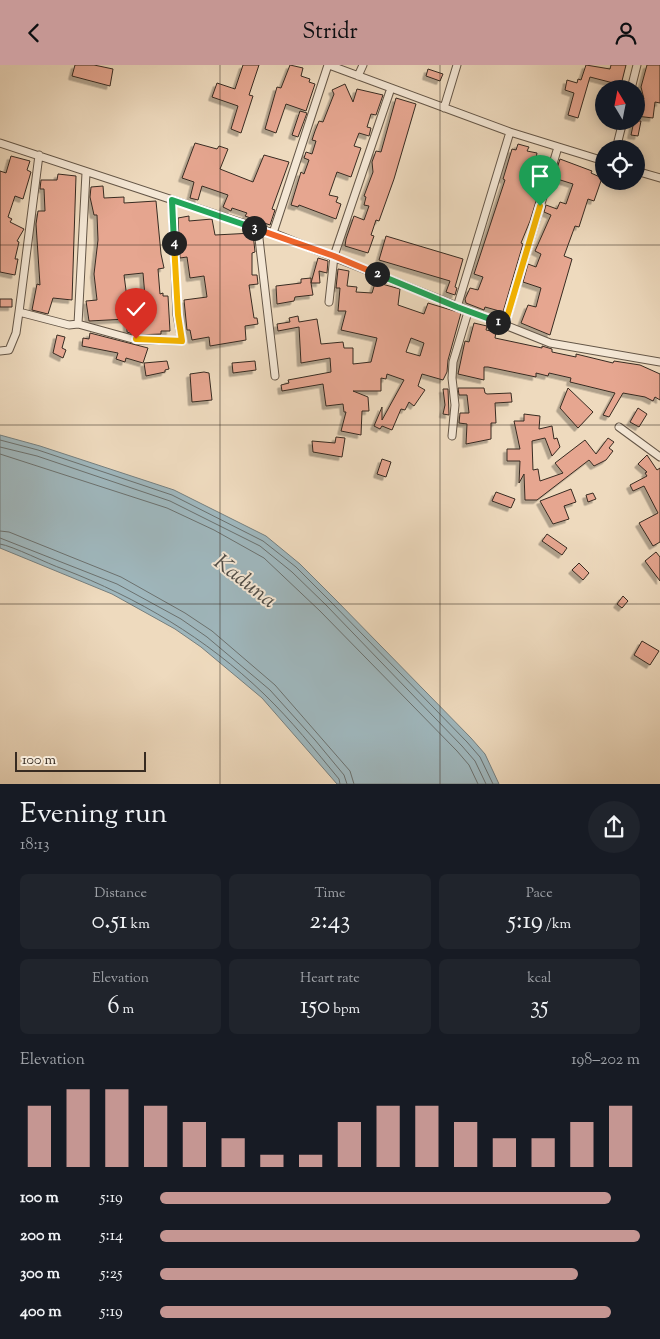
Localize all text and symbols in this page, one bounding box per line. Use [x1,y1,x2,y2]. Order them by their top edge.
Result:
text: Stridr [302,17,358,49]
icon: back [20,19,48,47]
icon: person [612,19,640,47]
north arrow [595,80,645,130]
map controls [595,80,645,190]
button: locate [595,140,645,190]
pin [519,155,561,206]
icon: arrive [526,162,554,190]
pin: 3 [242,215,266,241]
text: 3 [252,218,257,238]
pin: 4 [162,231,186,255]
text: 4 [171,233,178,253]
pin: 2 [364,261,390,287]
text: 2 [374,264,381,284]
pin [115,288,157,339]
icon: check [122,295,150,323]
pin: 1 [486,309,510,335]
text: 1 [496,312,501,332]
water label: Kaduna [206,548,282,617]
scale bar [15,749,146,772]
text: 100 m [22,751,56,771]
text: Evening run [20,795,167,835]
button: share [588,801,640,853]
text: 18:13 [20,834,50,857]
text: Distance [94,884,147,904]
text: Time [314,884,346,904]
text: Pace [526,884,553,904]
text: 0.51 [92,904,128,940]
text: 2:43 [310,904,350,940]
text: 5:19 [507,904,543,940]
text: km [128,915,150,935]
text: /km [543,915,571,935]
text: Elevation [92,969,149,989]
text: Heart rate [300,969,360,989]
text: kcal [527,969,551,989]
text: 6 [107,989,120,1025]
text: 150 [300,989,330,1025]
text: 35 [530,989,549,1025]
text: m [120,1000,134,1020]
text: bpm [330,1000,360,1020]
text: Elevation [20,1049,85,1072]
text: 198–202 m [571,1049,640,1072]
text: 100 m [20,1187,59,1210]
text: 5:19 [100,1187,123,1210]
text: 200 m [20,1225,61,1248]
text: 5:14 [100,1225,123,1248]
text: 300 m [20,1263,60,1286]
text: 5:25 [100,1263,123,1286]
text: 400 m [20,1301,62,1324]
text: 5:19 [100,1301,123,1324]

